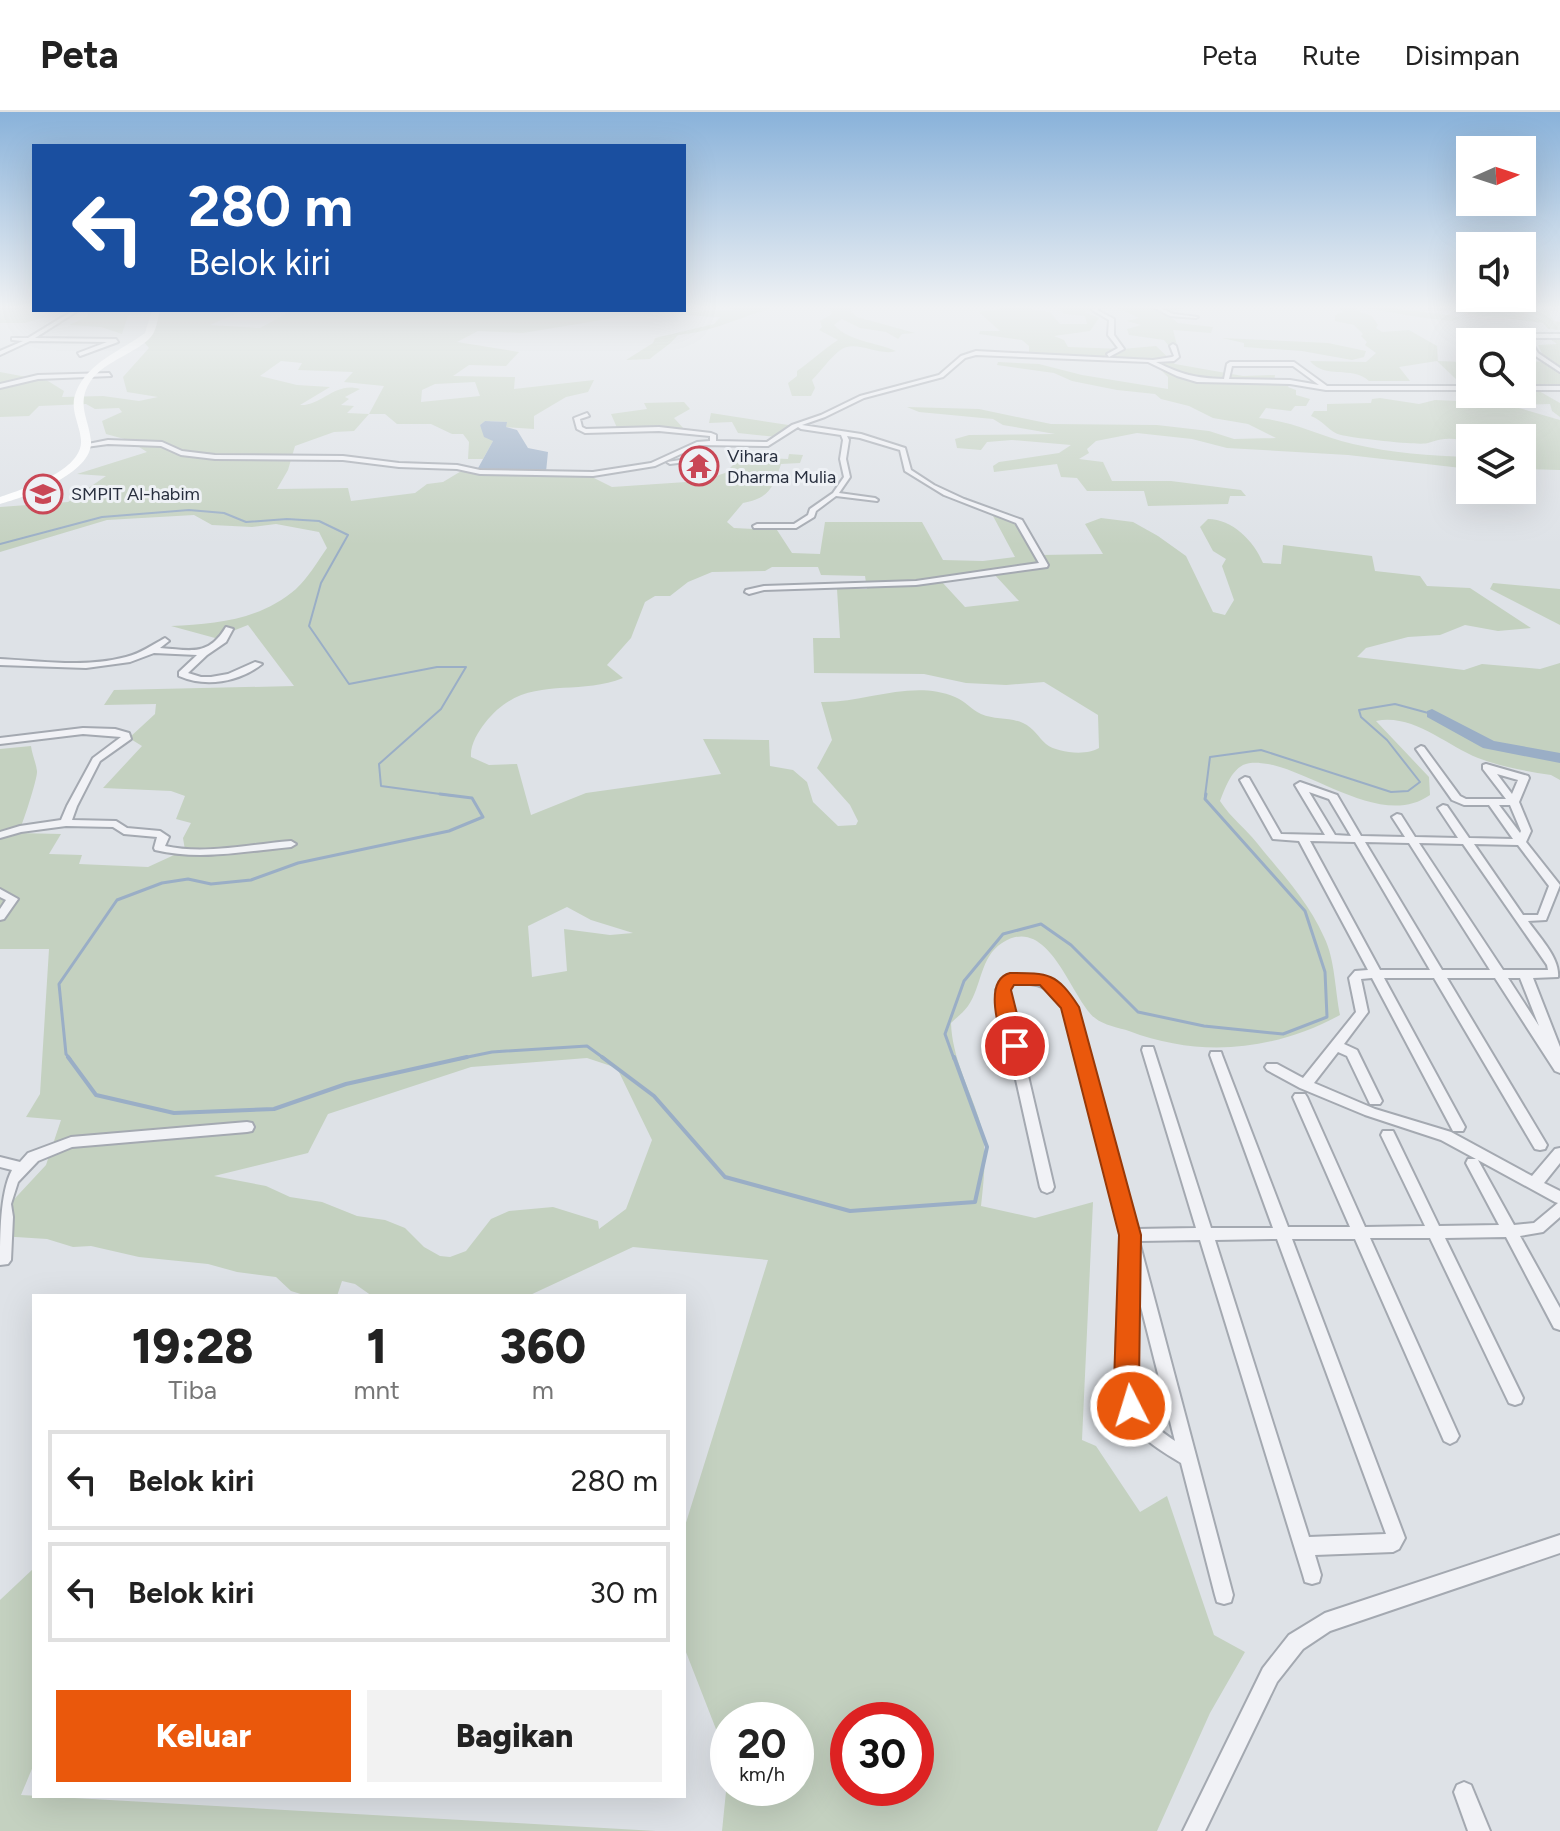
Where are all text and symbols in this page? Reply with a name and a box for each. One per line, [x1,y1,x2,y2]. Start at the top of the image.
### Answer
text: Peta [40,32,119,78]
text: Peta [1201,38,1257,72]
text: Rute [1301,38,1360,72]
text: Disimpan [1404,38,1520,72]
north arrow [1456,136,1536,216]
map controls [1456,136,1536,504]
text: 280 m [188,173,353,240]
icon: left [56,176,160,280]
button: sound [1456,232,1536,312]
text: Belok kiri [188,241,331,284]
button: search [1456,328,1536,408]
button: layers [1456,424,1536,504]
temple icon: Vihara Dharma Mulia [678,445,720,487]
place label: Vihara Dharma Mulia [727,445,836,488]
school or university icon: SMPIT Al-habim [22,473,64,515]
place label: SMPIT Al-habim [71,483,200,505]
pin [981,1012,1049,1080]
icon: arrive [993,1024,1037,1068]
text: 19:28 [132,1317,254,1375]
text: 1 [366,1317,387,1375]
text: 360 [500,1317,586,1375]
position arrow [1089,1364,1173,1448]
text: Tiba [168,1374,217,1406]
text: mnt [353,1374,400,1406]
text: m [532,1374,554,1406]
icon: left [60,1458,104,1502]
text: Belok kiri [128,1462,254,1499]
text: 280 m [571,1462,658,1499]
icon: left [60,1570,104,1614]
text: Belok kiri [128,1574,254,1611]
text: 30 m [590,1574,658,1611]
button: Keluar [56,1690,351,1782]
button: Bagikan [367,1690,662,1782]
speed limit sign: 30 [830,1702,934,1806]
text: 20 [737,1720,787,1768]
text: km/h [739,1762,785,1786]

